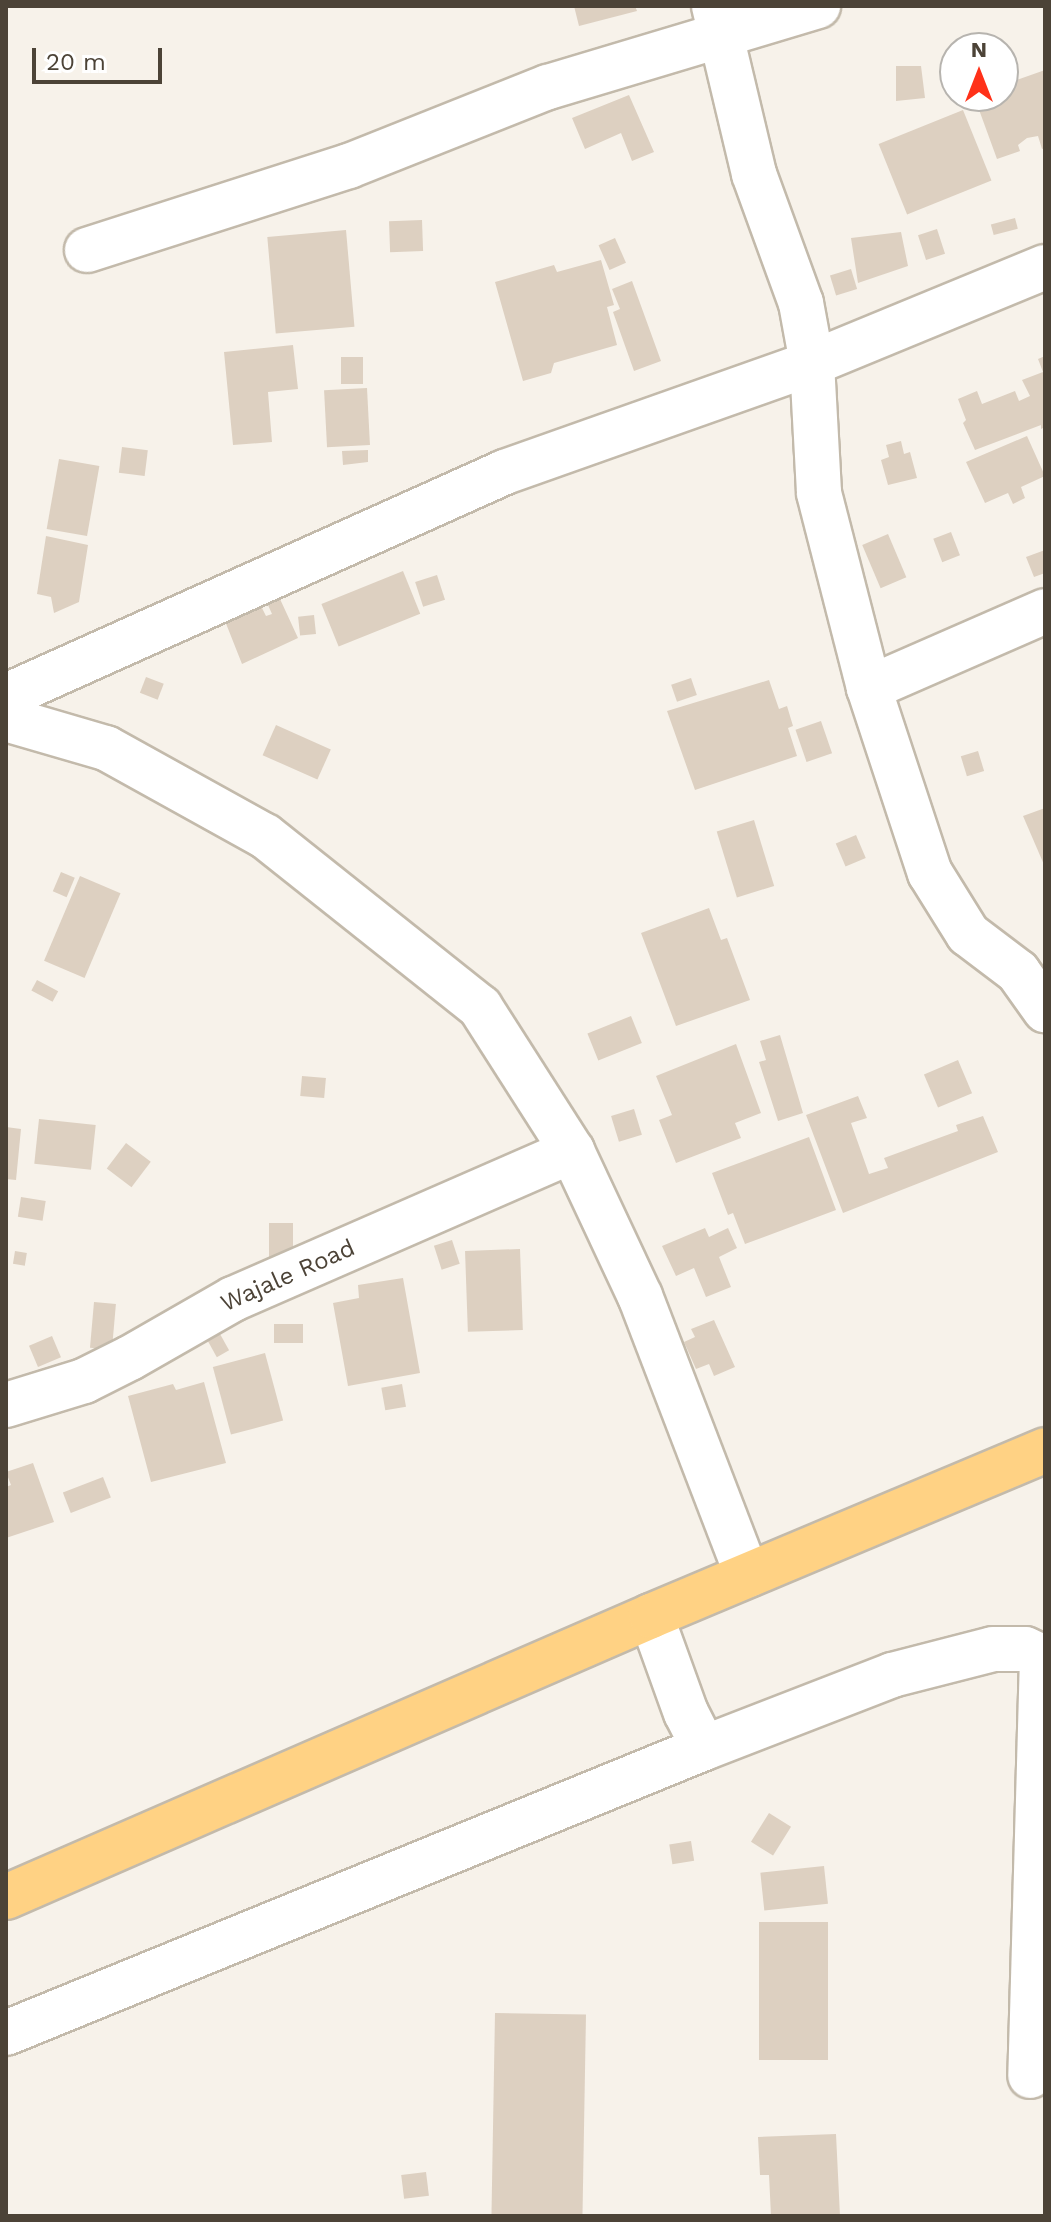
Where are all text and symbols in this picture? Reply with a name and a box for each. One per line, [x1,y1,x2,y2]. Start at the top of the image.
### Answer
scale bar [36,32,166,82]
north arrow [939,32,1019,112]
text: N [971,37,987,62]
text: 20 m [46,48,106,76]
street label: Wajale Road [217,1234,359,1318]

